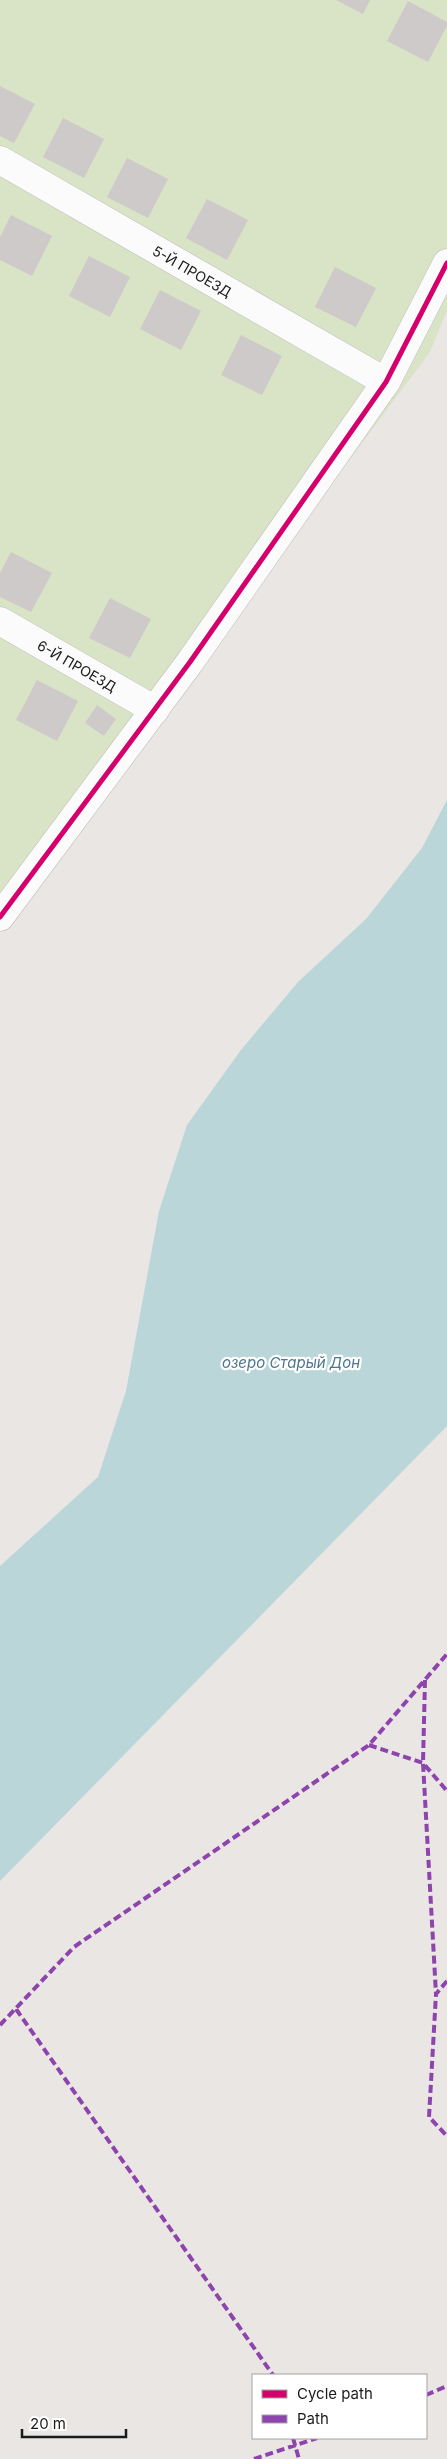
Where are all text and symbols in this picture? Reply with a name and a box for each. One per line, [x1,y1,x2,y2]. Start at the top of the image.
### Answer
street label: 5-Й ПРОЕЗД [150,241,235,300]
street label: 6-Й ПРОЕЗД [35,636,120,695]
water label: озеро Старый Дон [222,1353,360,1372]
legend [252,2374,427,2439]
text: Cycle path [297,2384,373,2403]
scale bar [22,2406,126,2438]
text: Path [297,2409,329,2428]
text: 20 m [30,2414,66,2433]

